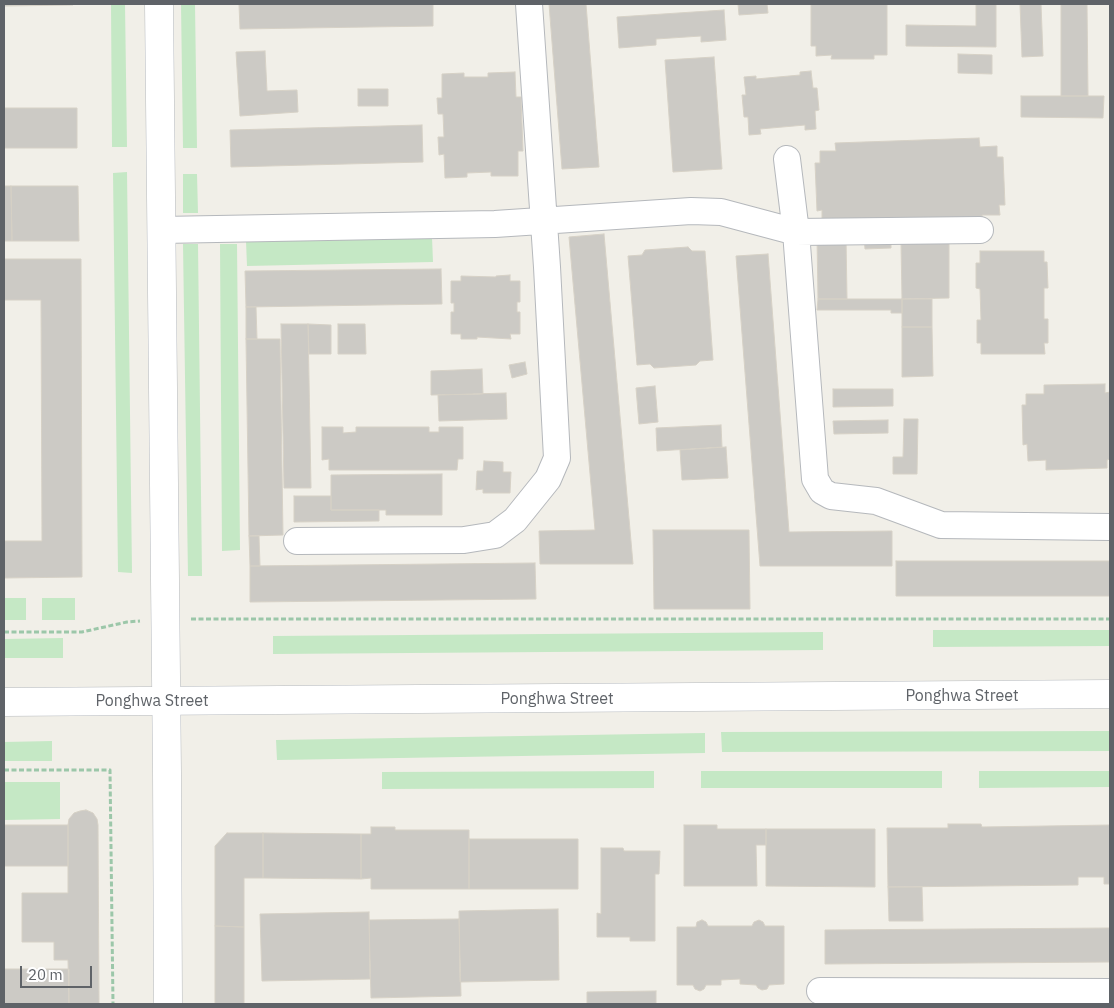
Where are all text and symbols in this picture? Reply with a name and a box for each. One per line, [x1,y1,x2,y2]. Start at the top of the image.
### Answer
street label: Ponghwa Street [905,686,1019,706]
street label: Ponghwa Street [500,689,614,709]
street label: Ponghwa Street [95,691,209,711]
scale bar [22,956,95,988]
text: 20 m [28,965,63,984]

